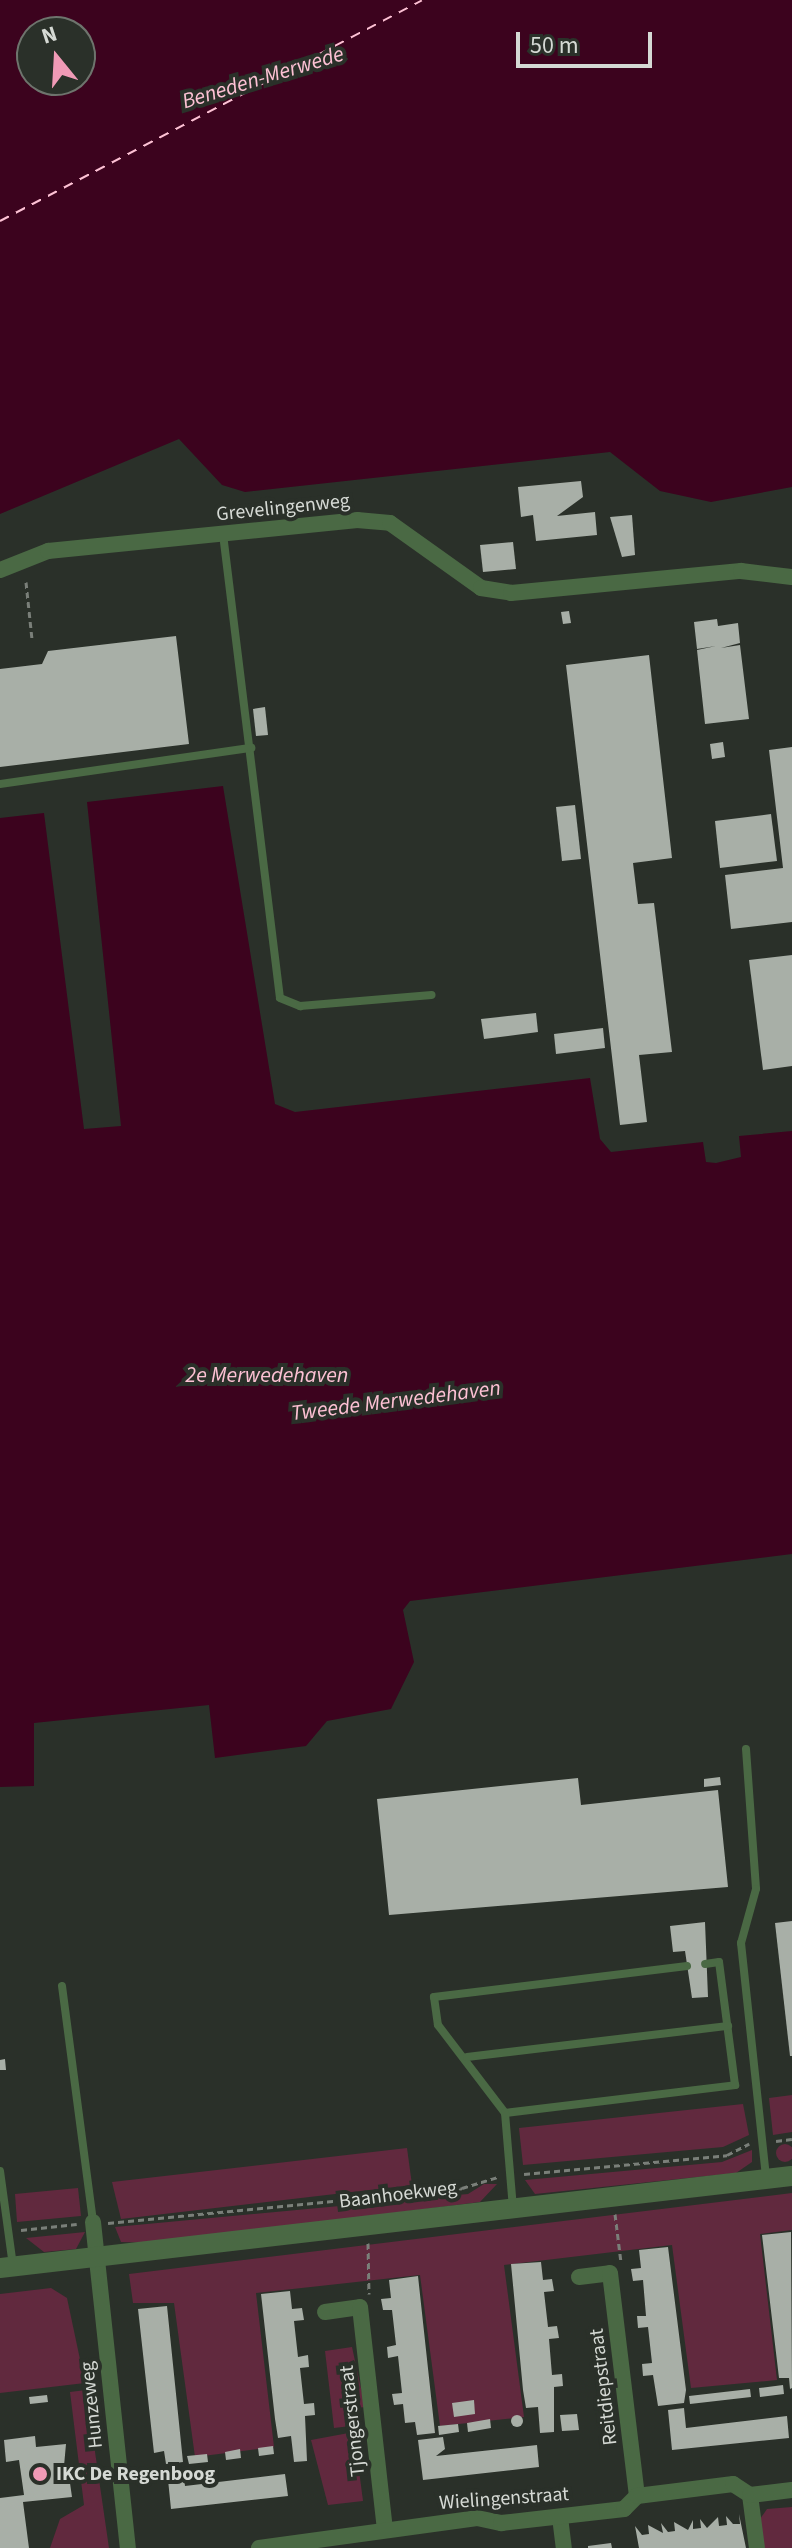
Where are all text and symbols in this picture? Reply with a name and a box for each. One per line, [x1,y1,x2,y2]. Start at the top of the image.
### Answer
north arrow [16,16,96,96]
scale bar [520,16,656,66]
text: N [37,18,61,53]
text: 50 m [530,28,579,63]
water label: Beneden-Merwede [179,41,347,115]
street label: Grevelingenweg [215,489,351,527]
water label: 2e Merwedehaven [186,1363,348,1389]
water label: Tweede Merwedehaven [290,1375,502,1427]
street label: Baanhoekweg [338,2176,458,2214]
street label: Reitdiepstraat [585,2327,623,2447]
street label: Hunzeweg [76,2360,108,2450]
street label: Tjongerstraat [335,2364,371,2478]
place label: IKC De Regenboog [56,2462,215,2486]
marker: IKC De Regenboog [31,2465,49,2483]
street label: Wielingenstraat [438,2482,570,2516]

